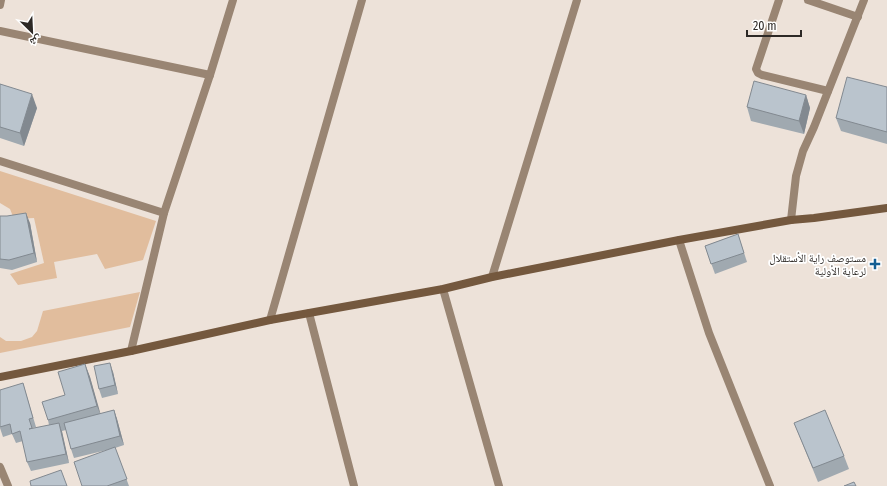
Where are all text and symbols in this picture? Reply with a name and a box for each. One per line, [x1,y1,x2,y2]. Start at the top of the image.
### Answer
north arrow [12,12,52,52]
scale bar [747,12,801,38]
text: 20 m [753,19,777,33]
text: ش [27,31,44,49]
place label: مستوصف راية الأستقلال لرعاية الأولية [769,252,866,278]
marker: مستوصف راية الأستقلال لرعاية الأولية [869,258,881,270]

